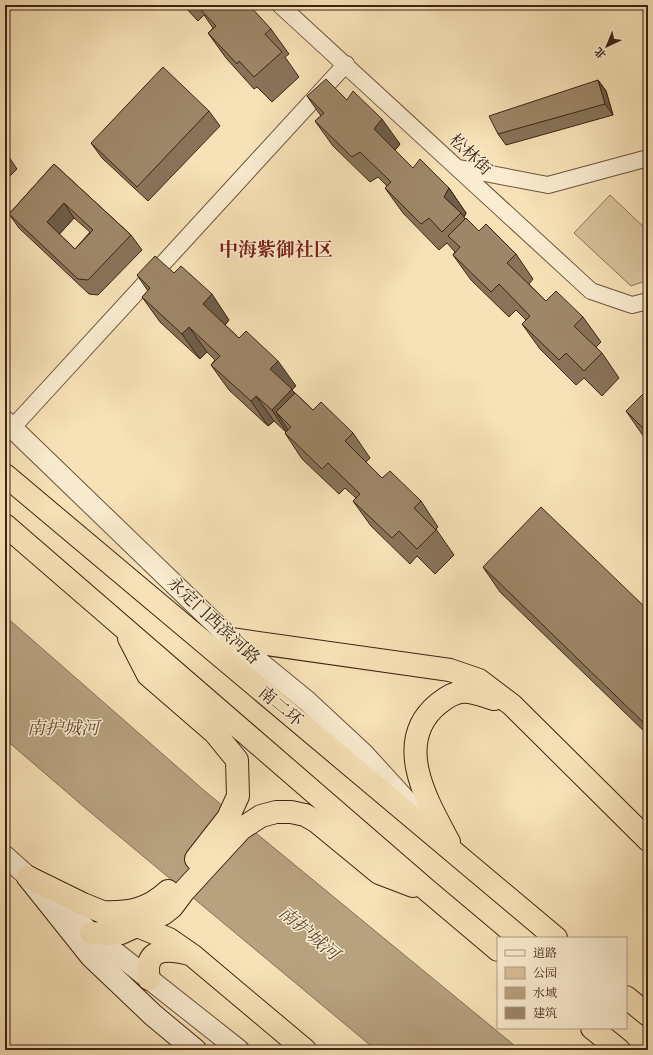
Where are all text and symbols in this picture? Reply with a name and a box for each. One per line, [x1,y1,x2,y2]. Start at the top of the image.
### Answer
north arrow [587,26,627,66]
text: 北 [591,44,610,62]
street label: 松林街 [444,129,497,180]
district label: 中海紫御社区 [219,237,333,263]
street label: 永定门西滨河路 [162,571,265,669]
street label: 南二环 [254,681,308,732]
water label: 南护城河 [27,716,102,741]
water label: 南护城河 [273,901,347,968]
legend [497,937,627,1029]
text: 道路 [533,945,557,961]
text: 公园 [533,965,557,981]
text: 水域 [533,985,557,1001]
text: 建筑 [533,1005,557,1021]

